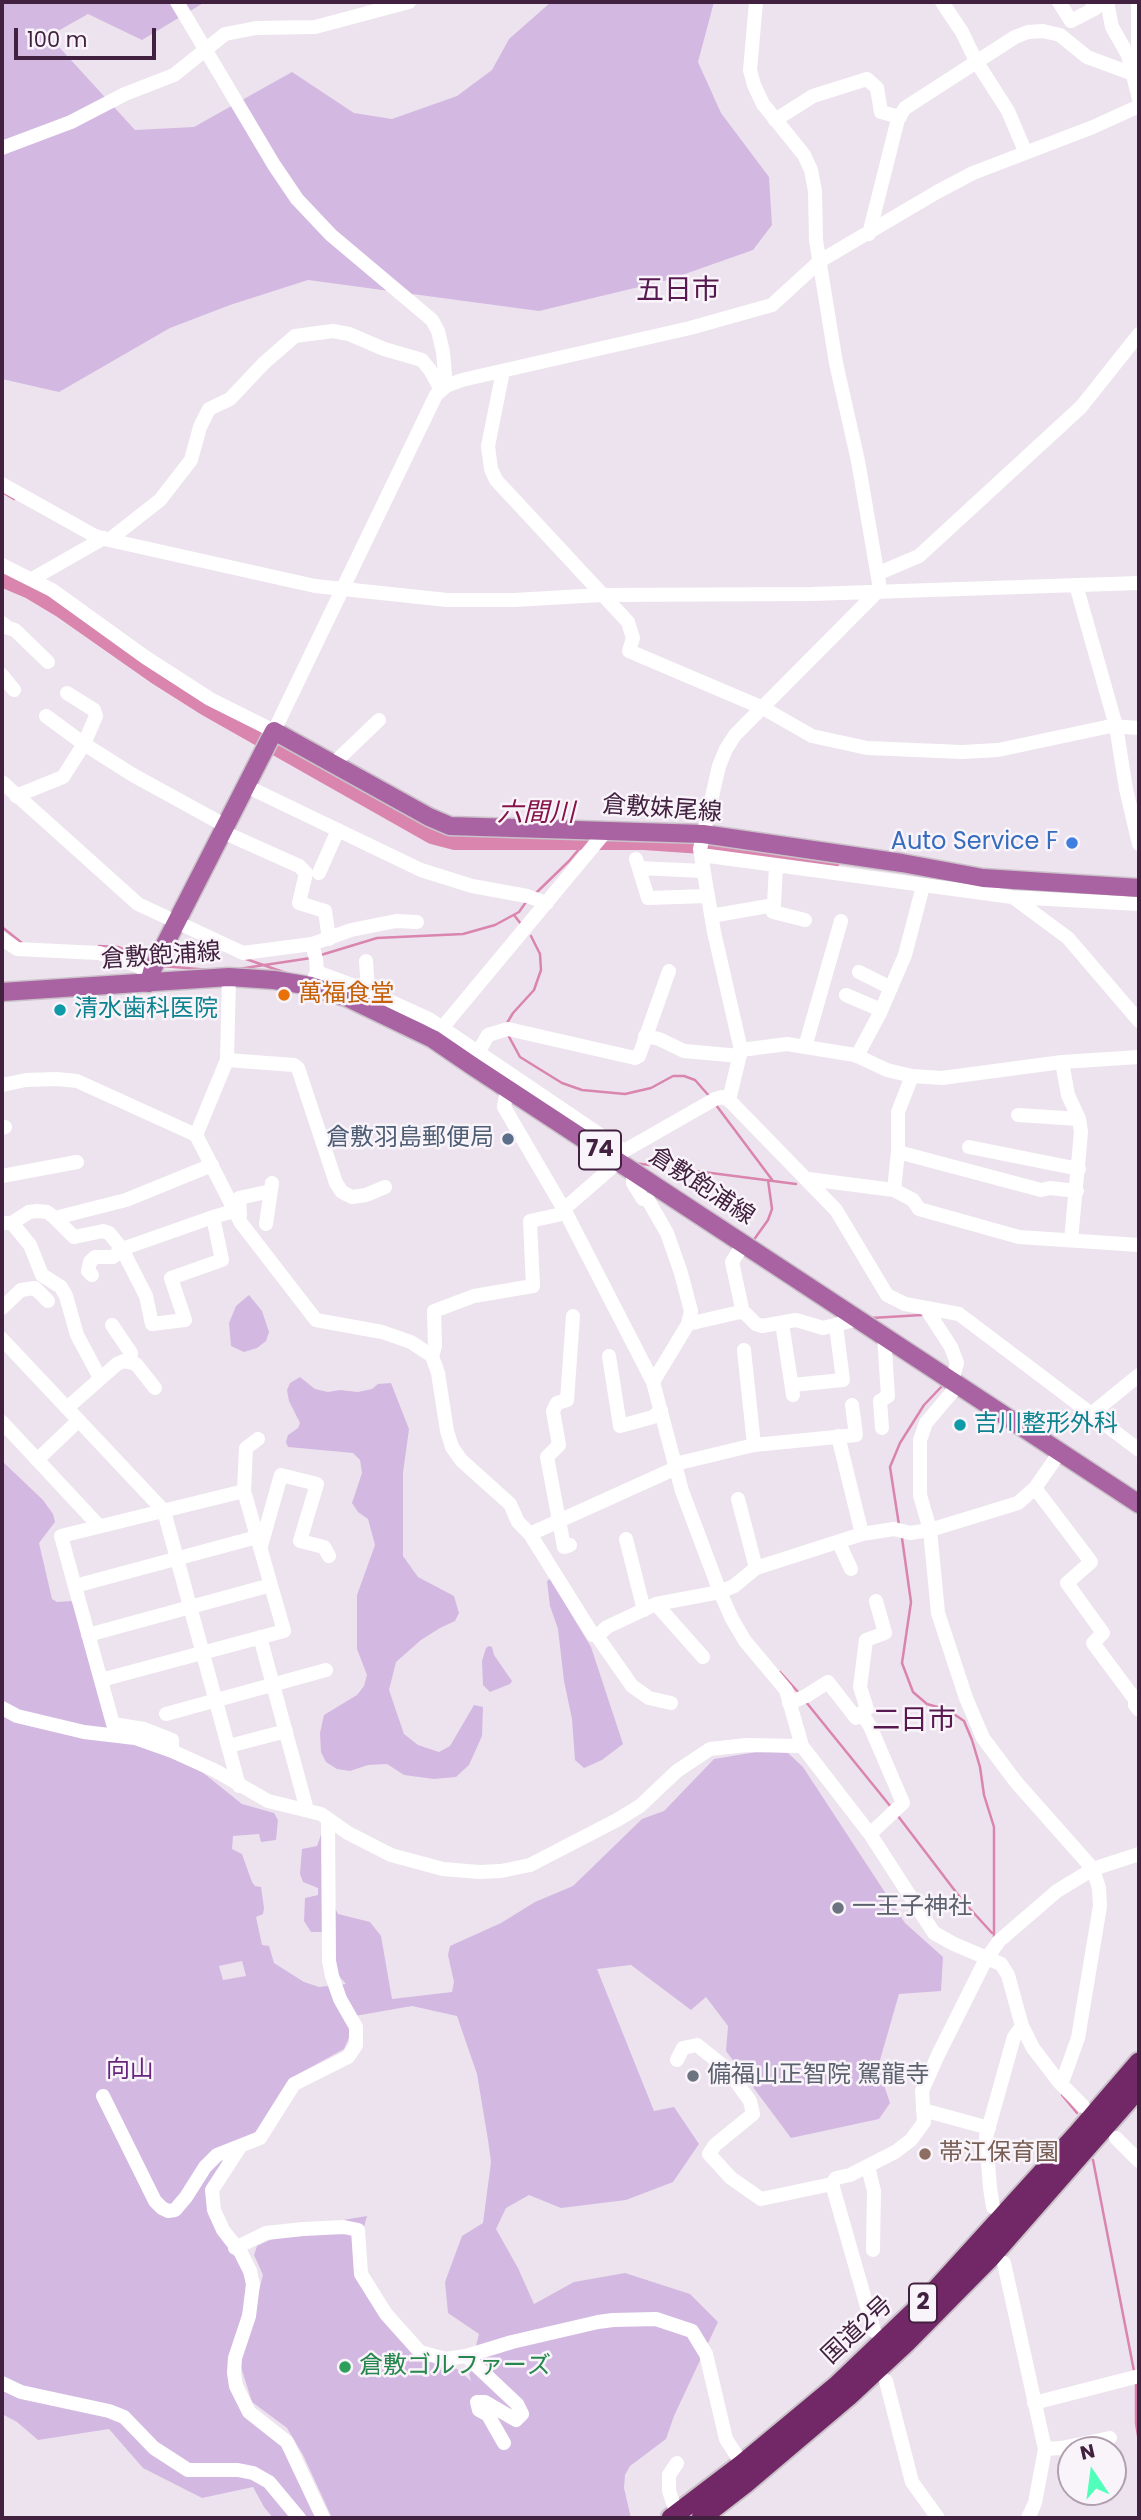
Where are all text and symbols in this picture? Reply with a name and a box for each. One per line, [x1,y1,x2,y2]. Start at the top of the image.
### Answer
scale bar [18,14,159,58]
text: 100 m [27,25,87,54]
district label: 五日市 [636,275,720,309]
street label: 倉敷妹尾線 [601,791,723,829]
water label: 六間川 [497,798,575,830]
place label: Auto Service F [891,829,1058,857]
marker: Auto Service F [1064,835,1080,851]
street label: 倉敷飽浦線 [100,938,222,976]
place label: 萬福食堂 [298,981,394,1009]
marker: 萬福食堂 [276,987,292,1003]
place label: 清水歯科医院 [74,996,218,1024]
marker: 清水歯科医院 [52,1002,68,1018]
place label: 倉敷羽島郵便局 [326,1125,494,1153]
road number: 74 [579,1130,621,1170]
marker: 倉敷羽島郵便局 [500,1131,516,1147]
street label: 倉敷飽浦線 [643,1142,759,1232]
place label: 吉川整形外科 [974,1411,1118,1439]
marker: 吉川整形外科 [952,1417,968,1433]
district label: 二日市 [872,1705,956,1739]
place label: 一王子神社 [852,1894,972,1922]
marker: 一王子神社 [830,1900,846,1916]
park label: 向山 [106,2057,154,2085]
place label: 備福山正智院 駕龍寺 [707,2062,929,2090]
marker: 備福山正智院 駕龍寺 [685,2068,701,2084]
place label: 帯江保育園 [939,2140,1059,2168]
marker: 帯江保育園 [917,2146,933,2162]
road number: 2 [909,2284,937,2322]
street label: 国道2号 [817,2291,899,2371]
place label: 倉敷ゴルファーズ [359,2353,551,2381]
marker: 倉敷ゴルファーズ [337,2359,353,2375]
north arrow [1057,2436,1127,2506]
text: N [1078,2437,1098,2467]

